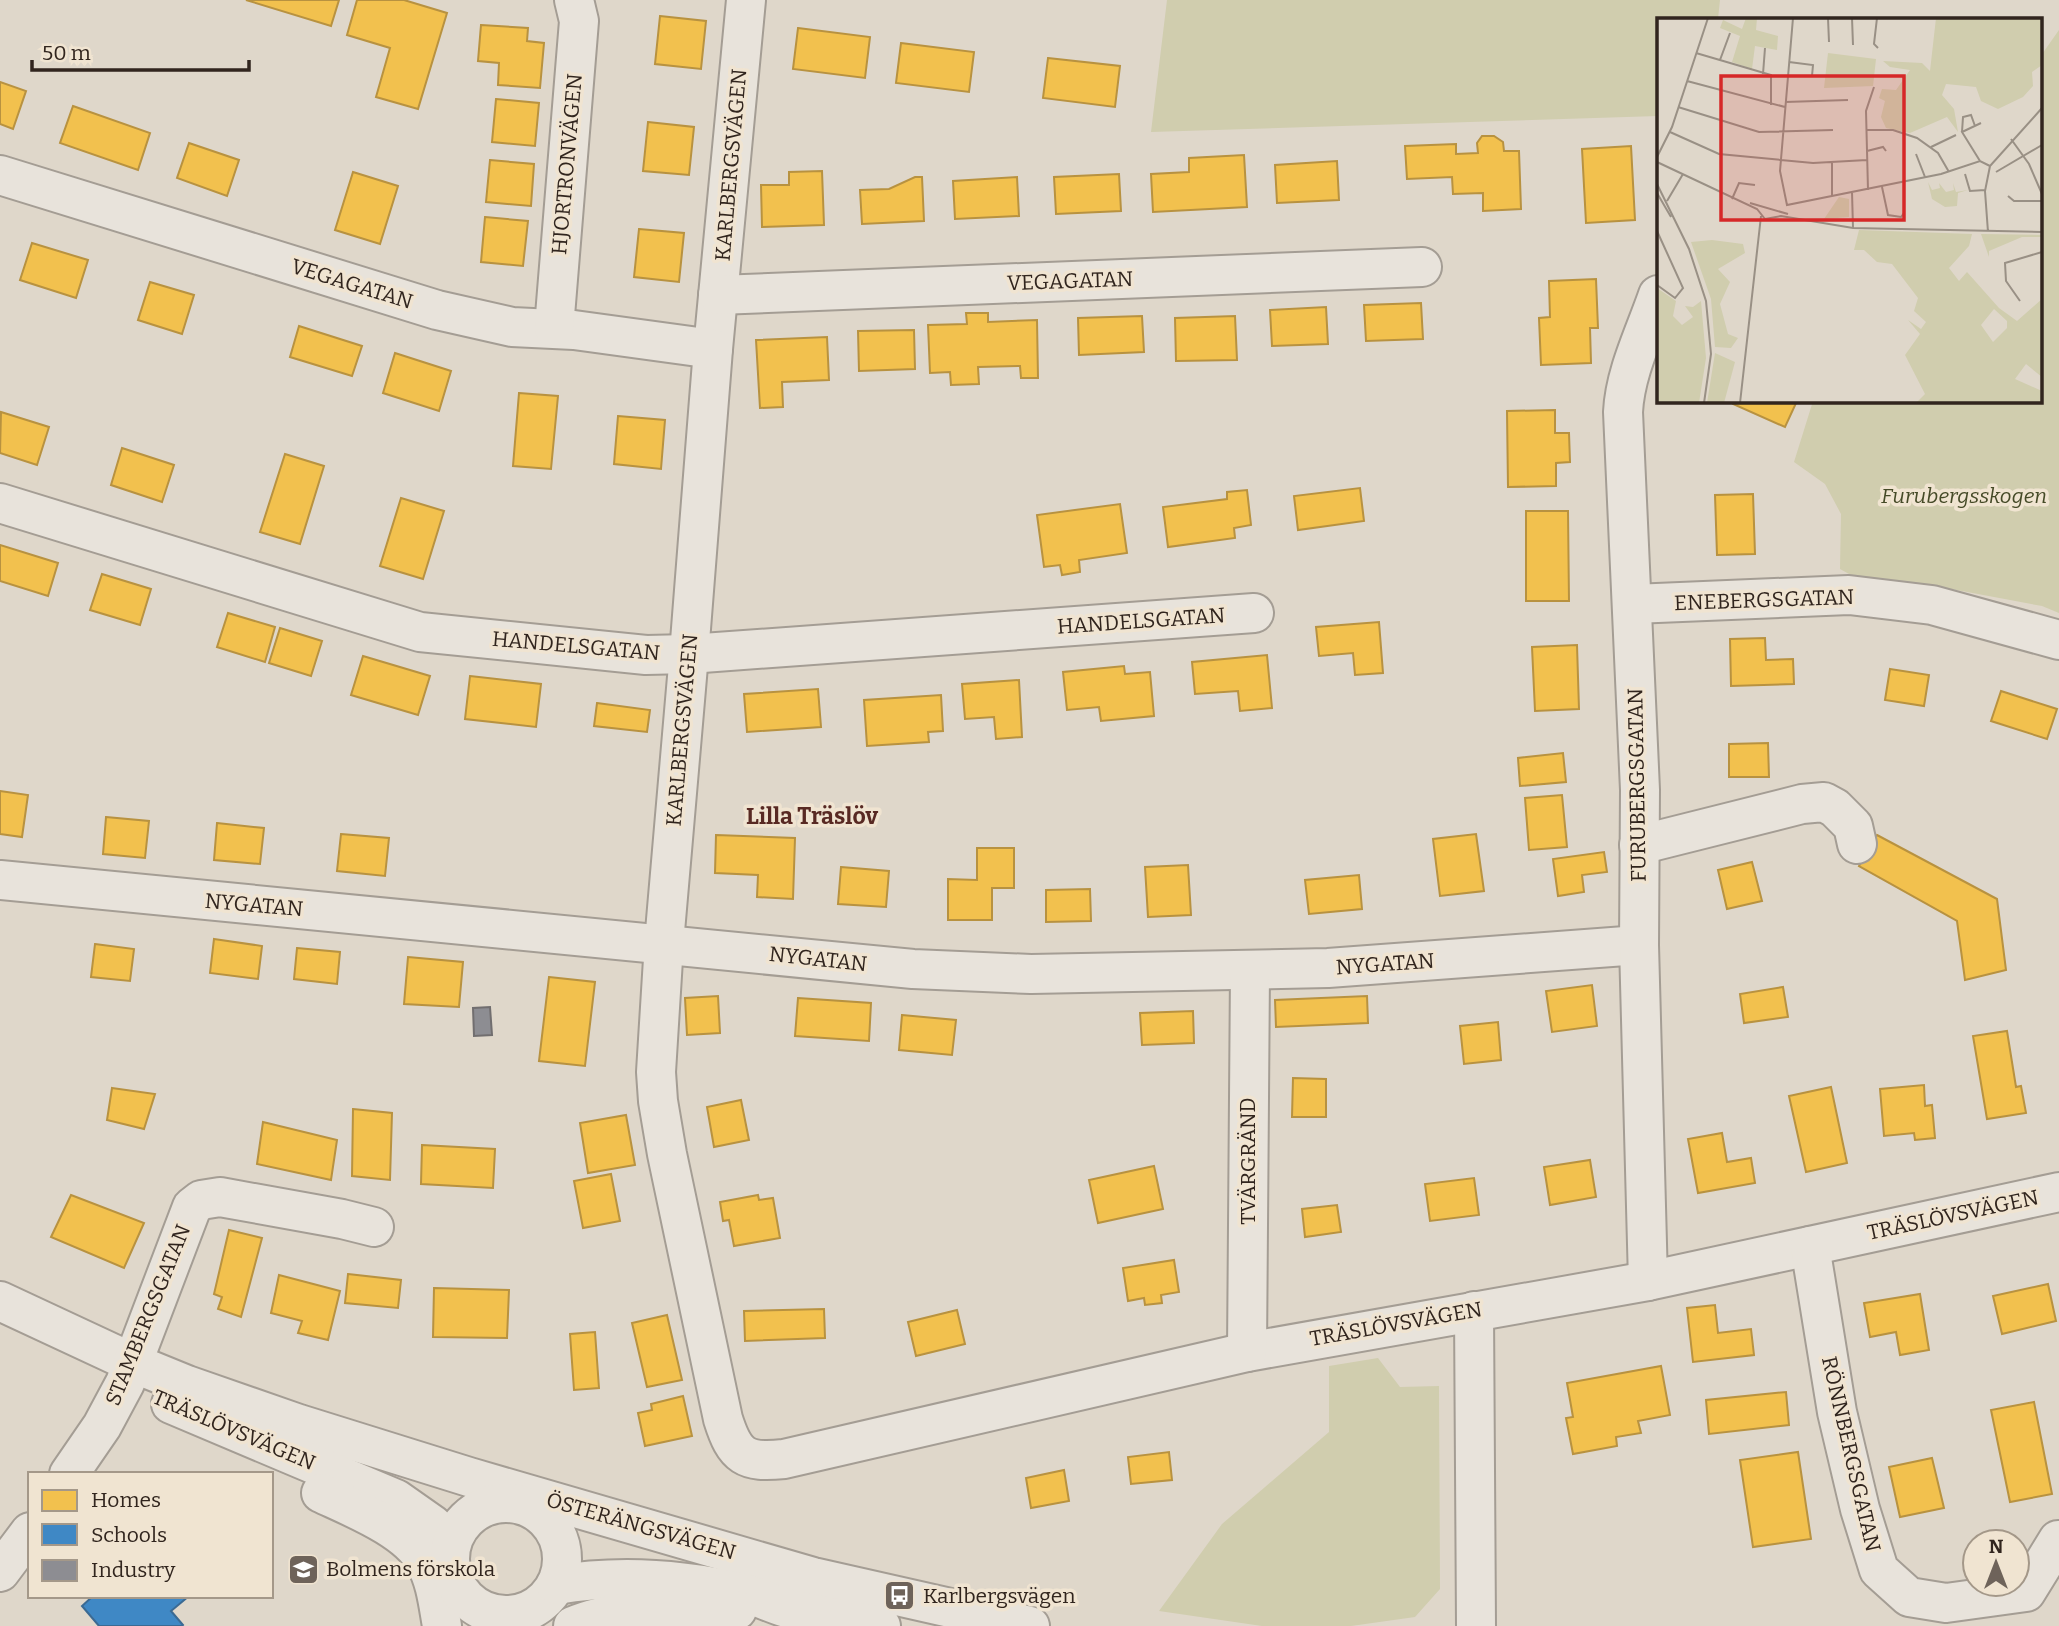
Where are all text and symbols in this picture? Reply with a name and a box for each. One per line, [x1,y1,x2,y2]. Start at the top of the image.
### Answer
inset map [1657,18,2042,402]
scale bar [32,28,248,72]
text: 50 m [42,40,91,66]
street label: KARLBERGSVÄGEN [710,68,752,262]
street label: HJORTRONVÄGEN [546,72,588,256]
street label: VEGAGATAN [288,253,416,315]
street label: VEGAGATAN [1007,266,1133,296]
park label: Furubergsskogen [1881,483,2047,509]
street label: ENEBERGSGATAN [1673,584,1855,616]
street label: HANDELSGATAN [1056,602,1226,640]
street label: HANDELSGATAN [491,626,661,666]
street label: KARLBERGSVÄGEN [661,633,703,827]
street label: FURUBERGSGATAN [1622,688,1652,882]
district label: Lilla Träslöv [746,802,878,830]
street label: NYGATAN [204,888,304,922]
street label: NYGATAN [768,941,868,977]
street label: NYGATAN [1335,948,1435,980]
street label: TVÄRGRÄND [1235,1097,1261,1225]
street label: TRÄSLÖVSVÄGEN [1865,1184,2041,1246]
street label: STAMBERGSGATAN [100,1221,196,1409]
street label: TRÄSLÖVSVÄGEN [1308,1296,1484,1352]
street label: RÖNNBERGSGATAN [1816,1354,1886,1554]
street label: TRÄSLÖVSVÄGEN [149,1384,319,1476]
legend [28,1472,273,1598]
text: Homes [91,1487,161,1513]
street label: ÖSTERÄNGSVÄGEN [543,1487,739,1565]
text: Schools [91,1522,167,1548]
north arrow [1961,1528,2031,1598]
text: N [1989,1535,2004,1558]
school or university icon: Bolmens förskola [286,1552,320,1586]
place label: Bolmens förskola [326,1556,496,1582]
text: Industry [91,1557,176,1583]
bus stop icon: Karlbergsvägen [883,1579,917,1613]
place label: Karlbergsvägen [923,1583,1076,1609]

